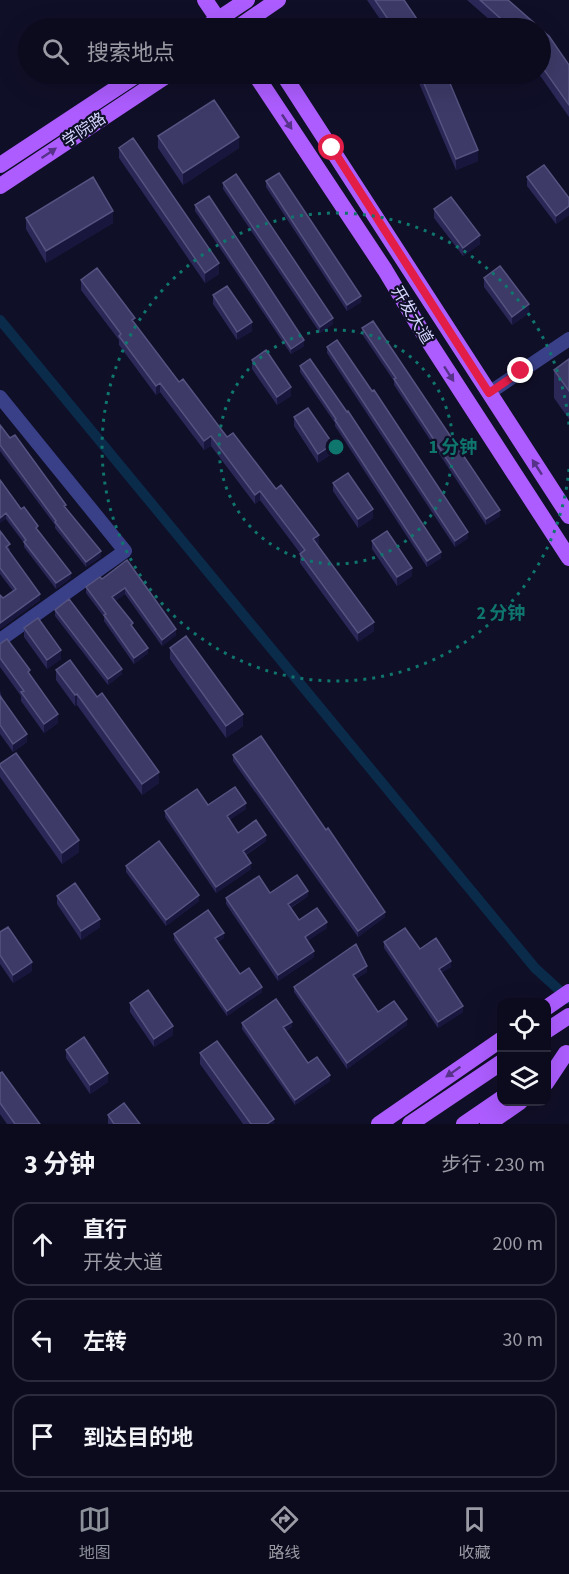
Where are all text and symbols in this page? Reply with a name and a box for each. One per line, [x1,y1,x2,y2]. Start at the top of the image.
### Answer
search box [18,18,551,84]
icon: search [39,35,72,68]
text: 搜索地点 [87,37,175,69]
street label: 学院路 [58,107,110,153]
one-way arrow [281,114,292,130]
route start [318,134,344,160]
one-way arrow [40,148,57,159]
street label: 开发大道 [386,282,438,348]
route end [507,357,533,383]
one-way arrow [444,366,455,383]
text: 1 分钟 [428,435,478,460]
centre of rings [326,437,346,457]
one-way arrow [532,459,543,475]
text: 2 分钟 [476,601,526,626]
map controls [497,998,551,1106]
button: locate [497,998,551,1052]
button: layers [497,1052,551,1106]
one-way arrow [446,1066,462,1078]
text: 3 分钟 [24,1146,95,1183]
text: 步行 · 230 m [442,1151,545,1179]
text: 直行 [83,1214,127,1246]
icon: ahead [26,1228,59,1261]
text: 200 m [493,1230,543,1258]
text: 开发大道 [83,1249,163,1277]
icon: left [26,1324,59,1357]
text: 左转 [83,1326,127,1358]
text: 30 m [503,1326,543,1354]
icon: arrive [26,1420,59,1453]
text: 到达目的地 [83,1422,193,1454]
tab: 地图 [78,1503,111,1564]
tab: 路线 [268,1503,301,1564]
tab: 收藏 [458,1503,491,1564]

